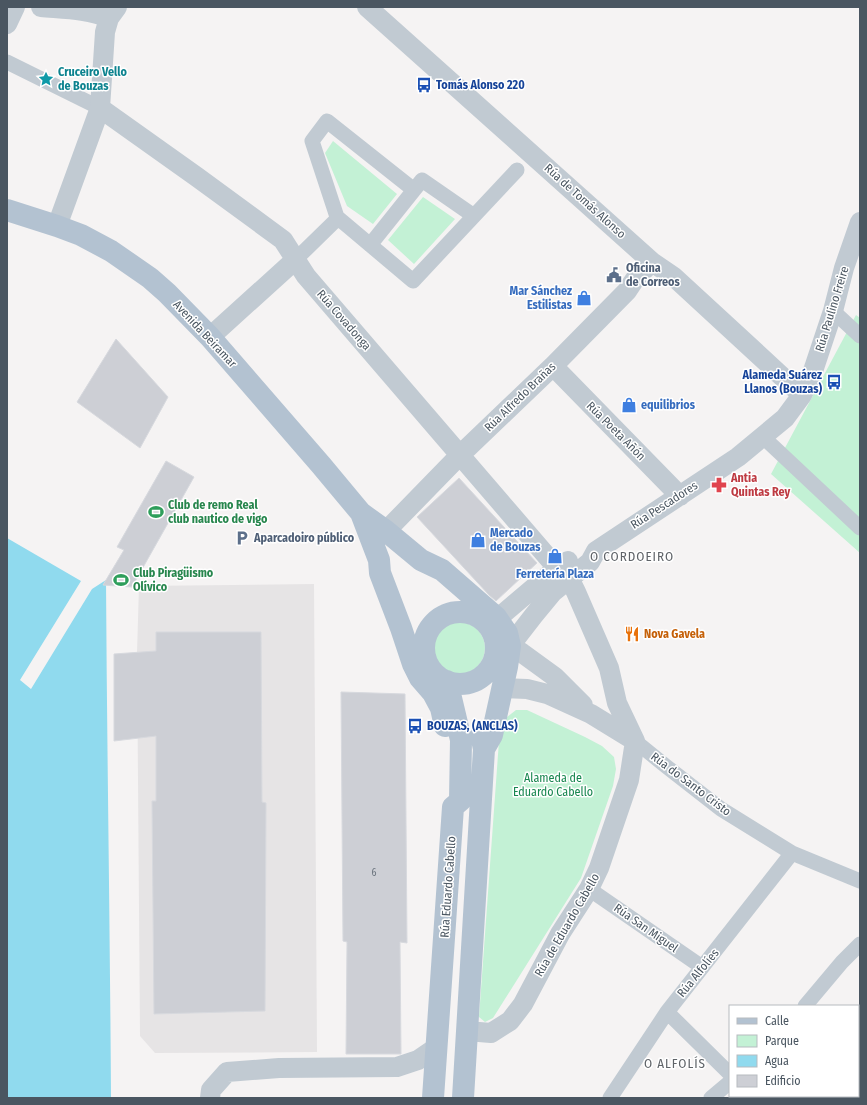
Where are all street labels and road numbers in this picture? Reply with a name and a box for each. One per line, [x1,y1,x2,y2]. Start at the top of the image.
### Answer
street label: Rúa de Tomás Alonso [542,161,628,241]
street label: Rúa Paulino Freire [812,265,852,353]
street label: Rúa Covadonga [314,287,374,353]
street label: Avenida Beiramar [170,298,240,371]
street label: Rúa Alfredo Brañas [481,359,559,435]
street label: Rúa Poeta Añón [584,399,648,463]
street label: Rúa Pescadores [628,478,700,532]
street label: Rúa do Santo Cristo [648,749,734,819]
street label: Rúa Eduardo Cabello [437,836,459,938]
street label: Rúa de Eduardo Cabello [532,871,602,979]
street label: Rúa San Miguel [611,901,681,955]
street label: Rúa Alfolíes [674,946,722,1000]

